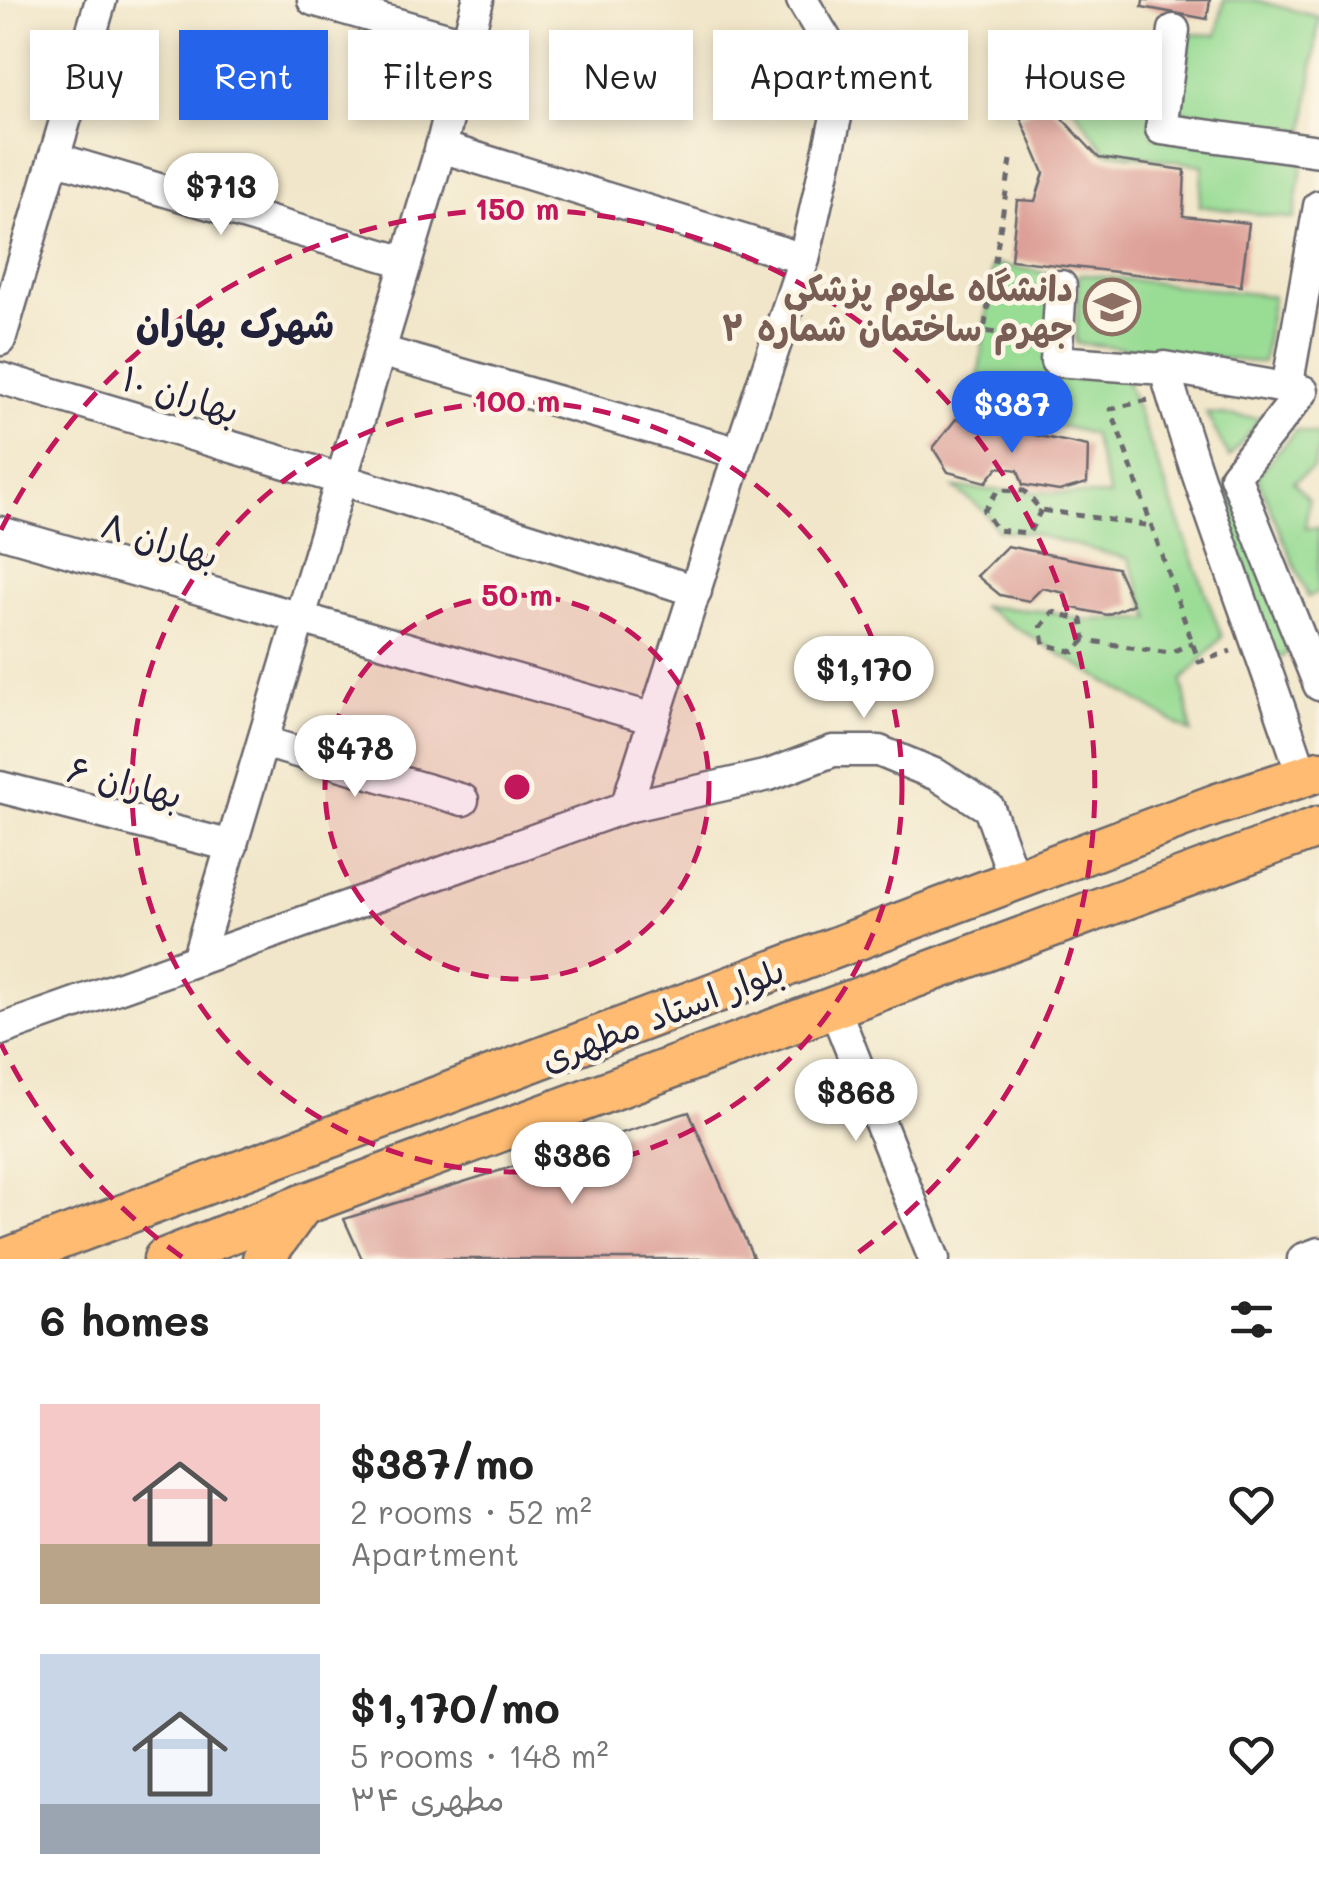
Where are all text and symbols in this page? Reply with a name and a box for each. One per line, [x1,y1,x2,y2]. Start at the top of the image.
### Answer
chip: Buy [30,30,159,120]
chip: Rent [179,30,328,120]
chip: Filters [348,30,529,120]
chip: New [549,30,693,120]
chip: Apartment [713,30,968,120]
chip: House [988,30,1162,120]
pin: $713 [162,153,280,238]
text: $713 [186,164,256,206]
text: 150 m [475,188,559,228]
place label: دانشگاه علوم پزشکی جهرم ساختمان شماره ۲ [722,264,1073,356]
school or university icon: دانشگاه علوم پزشکی جهرم ساختمان شماره ۲ [1082,277,1142,337]
district label: شهرک بهاران [136,298,334,349]
street label: بهاران ۱۰ [117,353,245,433]
pin: $387 [953,371,1071,456]
text: 100 m [474,380,560,420]
text: $387 [974,382,1050,424]
street label: بهاران ۸ [96,500,224,578]
text: 50 m [481,574,553,614]
pin: $1,170 [783,636,945,721]
text: $1,170 [816,647,912,689]
pin: $478 [296,715,414,800]
text: $478 [316,726,394,768]
street label: بهاران ۶ [63,745,187,817]
centre of rings [499,769,535,805]
street label: بلوار استاد مطهری [534,945,790,1081]
pin: $868 [797,1059,915,1144]
text: $868 [817,1070,895,1112]
pin: $386 [513,1122,631,1207]
text: $386 [533,1133,611,1175]
text: 6 homes [40,1292,210,1347]
icon: filters [1224,1292,1279,1347]
text: $387/mo [350,1435,534,1490]
icon: home [120,1444,240,1564]
icon: heart [1224,1477,1279,1532]
text: 2 rooms · 52 m² [350,1490,592,1532]
text: Apartment [350,1532,519,1574]
text: $1,170/mo [350,1679,560,1734]
icon: home [120,1694,240,1814]
icon: heart [1224,1727,1279,1782]
text: 5 rooms · 148 m² [350,1734,609,1776]
text: مطهری ۳۴ [350,1777,504,1819]

